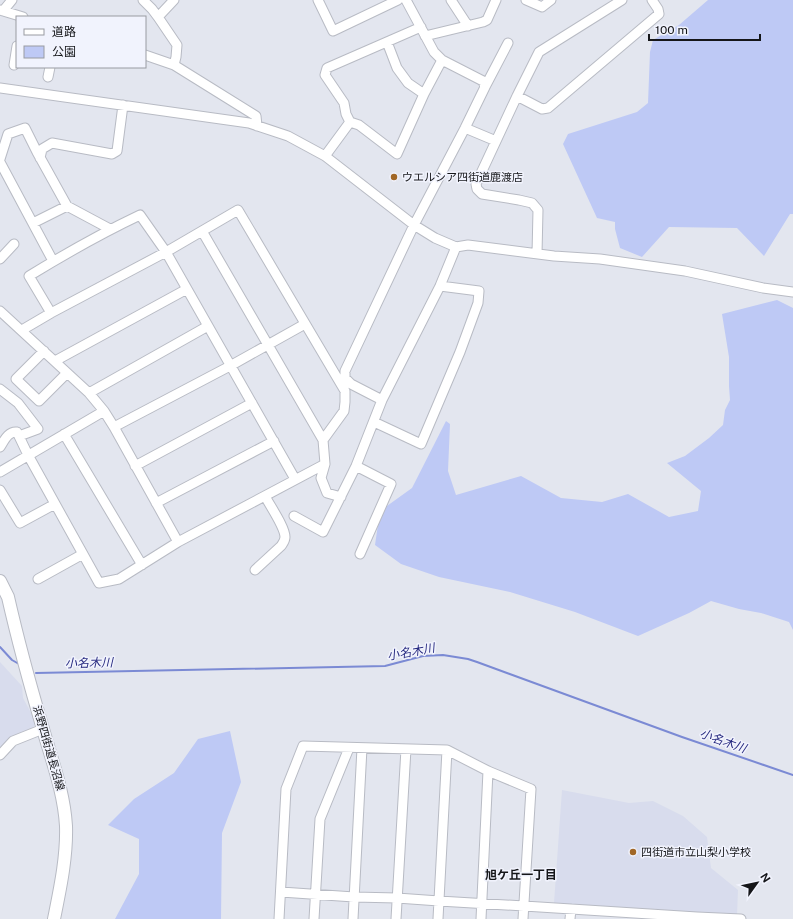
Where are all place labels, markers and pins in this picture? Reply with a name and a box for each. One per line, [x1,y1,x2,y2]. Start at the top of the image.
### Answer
place label: ウエルシア四街道鹿渡店 [402,171,523,183]
marker: ウエルシア四街道鹿渡店 [389,172,399,182]
place label: 四街道市立山梨小学校 [641,846,751,858]
marker: 四街道市立山梨小学校 [628,847,638,857]

